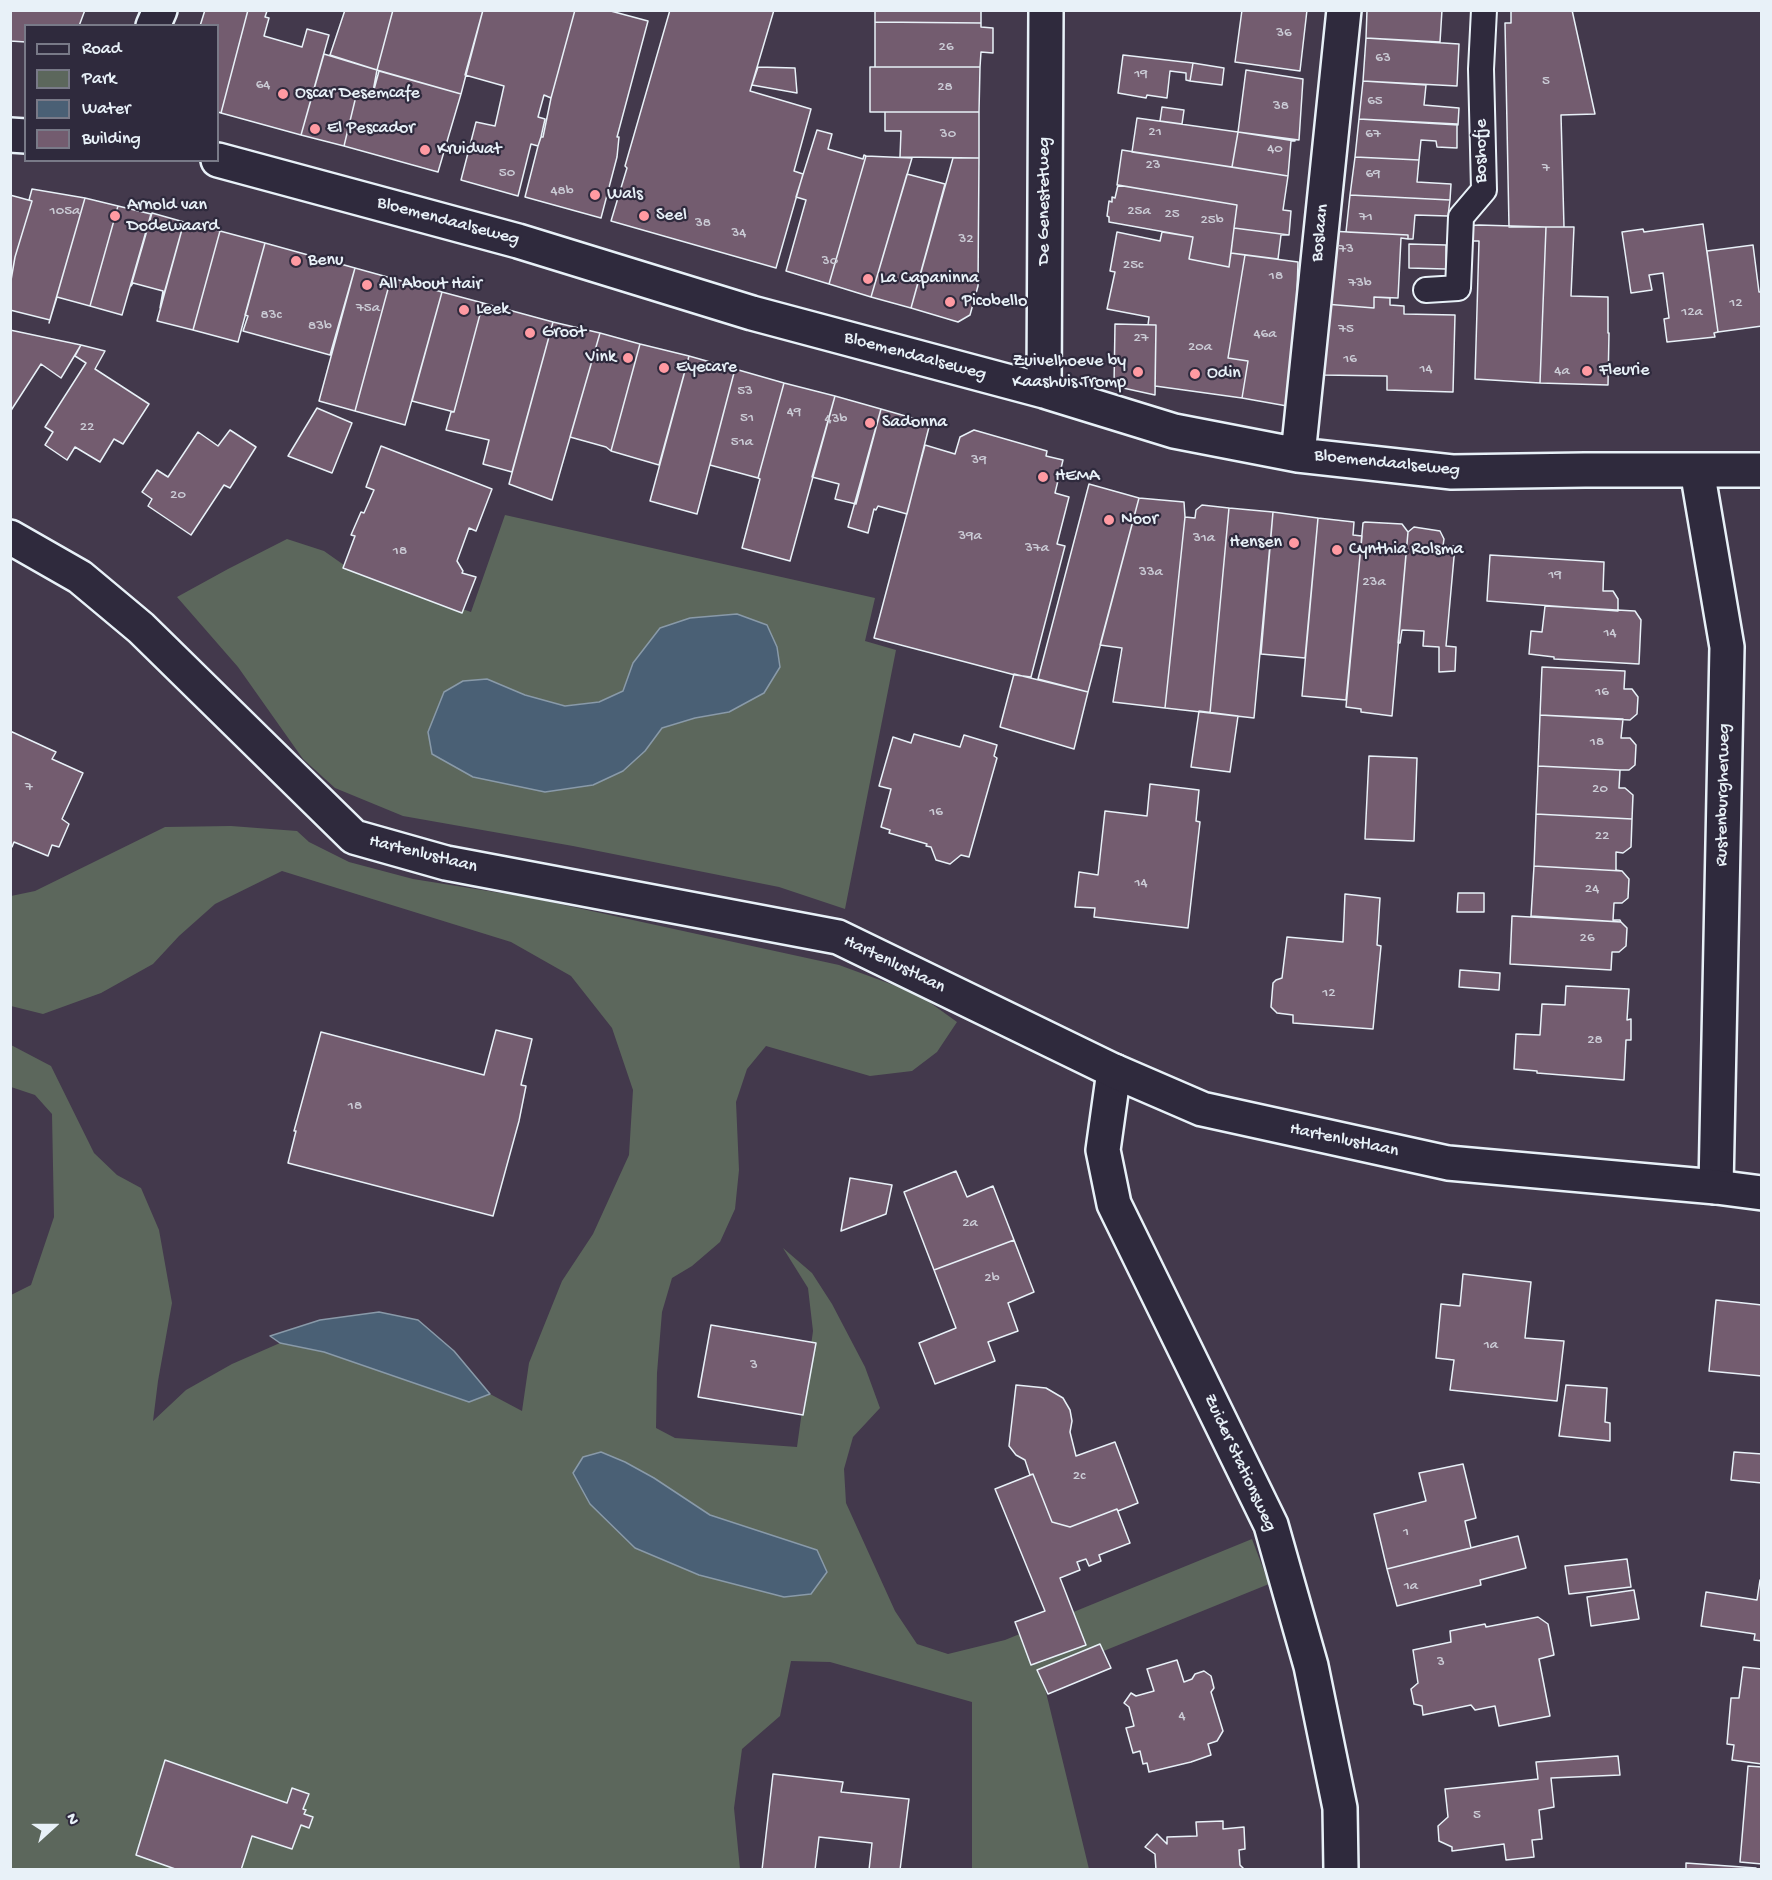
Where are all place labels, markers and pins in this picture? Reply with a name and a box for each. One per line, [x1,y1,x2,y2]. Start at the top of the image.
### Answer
place label: Oscar Desemcafe [295,83,420,105]
marker: Oscar Desemcafe [276,87,290,101]
place label: El Pescador [327,118,415,140]
marker: El Pescador [308,122,322,136]
place label: Kruidvat [437,139,501,161]
marker: Kruidvat [418,143,432,157]
place label: Wals [607,184,643,206]
marker: Wals [588,188,602,202]
place label: Arnold van Dodewaard [127,195,219,238]
place label: Seel [656,205,687,227]
marker: Arnold van Dodewaard [108,209,122,223]
marker: Seel [637,209,651,223]
place label: Benu [308,250,343,272]
marker: Benu [289,254,303,268]
place label: La Capaninna [880,268,979,290]
marker: La Capaninna [861,272,875,286]
place label: All About Hair [379,274,482,296]
marker: All About Hair [360,278,374,292]
place label: Picobello [962,291,1027,313]
marker: Picobello [943,295,957,309]
place label: Leek [476,299,509,321]
marker: Leek [457,303,471,317]
place label: Groot [542,322,586,344]
marker: Groot [523,326,537,340]
place label: Vink [586,347,616,369]
marker: Vink [621,351,635,365]
place label: Zuivelhoeve by Kaashuis Tromp [1012,351,1126,394]
place label: Eyecare [676,357,737,379]
place label: Fleurie [1599,360,1649,382]
marker: Eyecare [657,361,671,375]
place label: Odin [1207,363,1241,385]
marker: Fleurie [1580,364,1594,378]
marker: Zuivelhoeve by Kaashuis Tromp [1131,365,1145,379]
marker: Odin [1188,367,1202,381]
place label: Sadonna [882,412,947,434]
marker: Sadonna [863,416,877,430]
place label: HEMA [1055,466,1100,488]
marker: HEMA [1036,470,1050,484]
place label: Noor [1121,509,1158,531]
marker: Noor [1102,513,1116,527]
place label: Hensen [1229,532,1282,554]
marker: Hensen [1287,536,1301,550]
place label: Cynthia Rolsma [1349,539,1463,561]
marker: Cynthia Rolsma [1330,543,1344,557]

